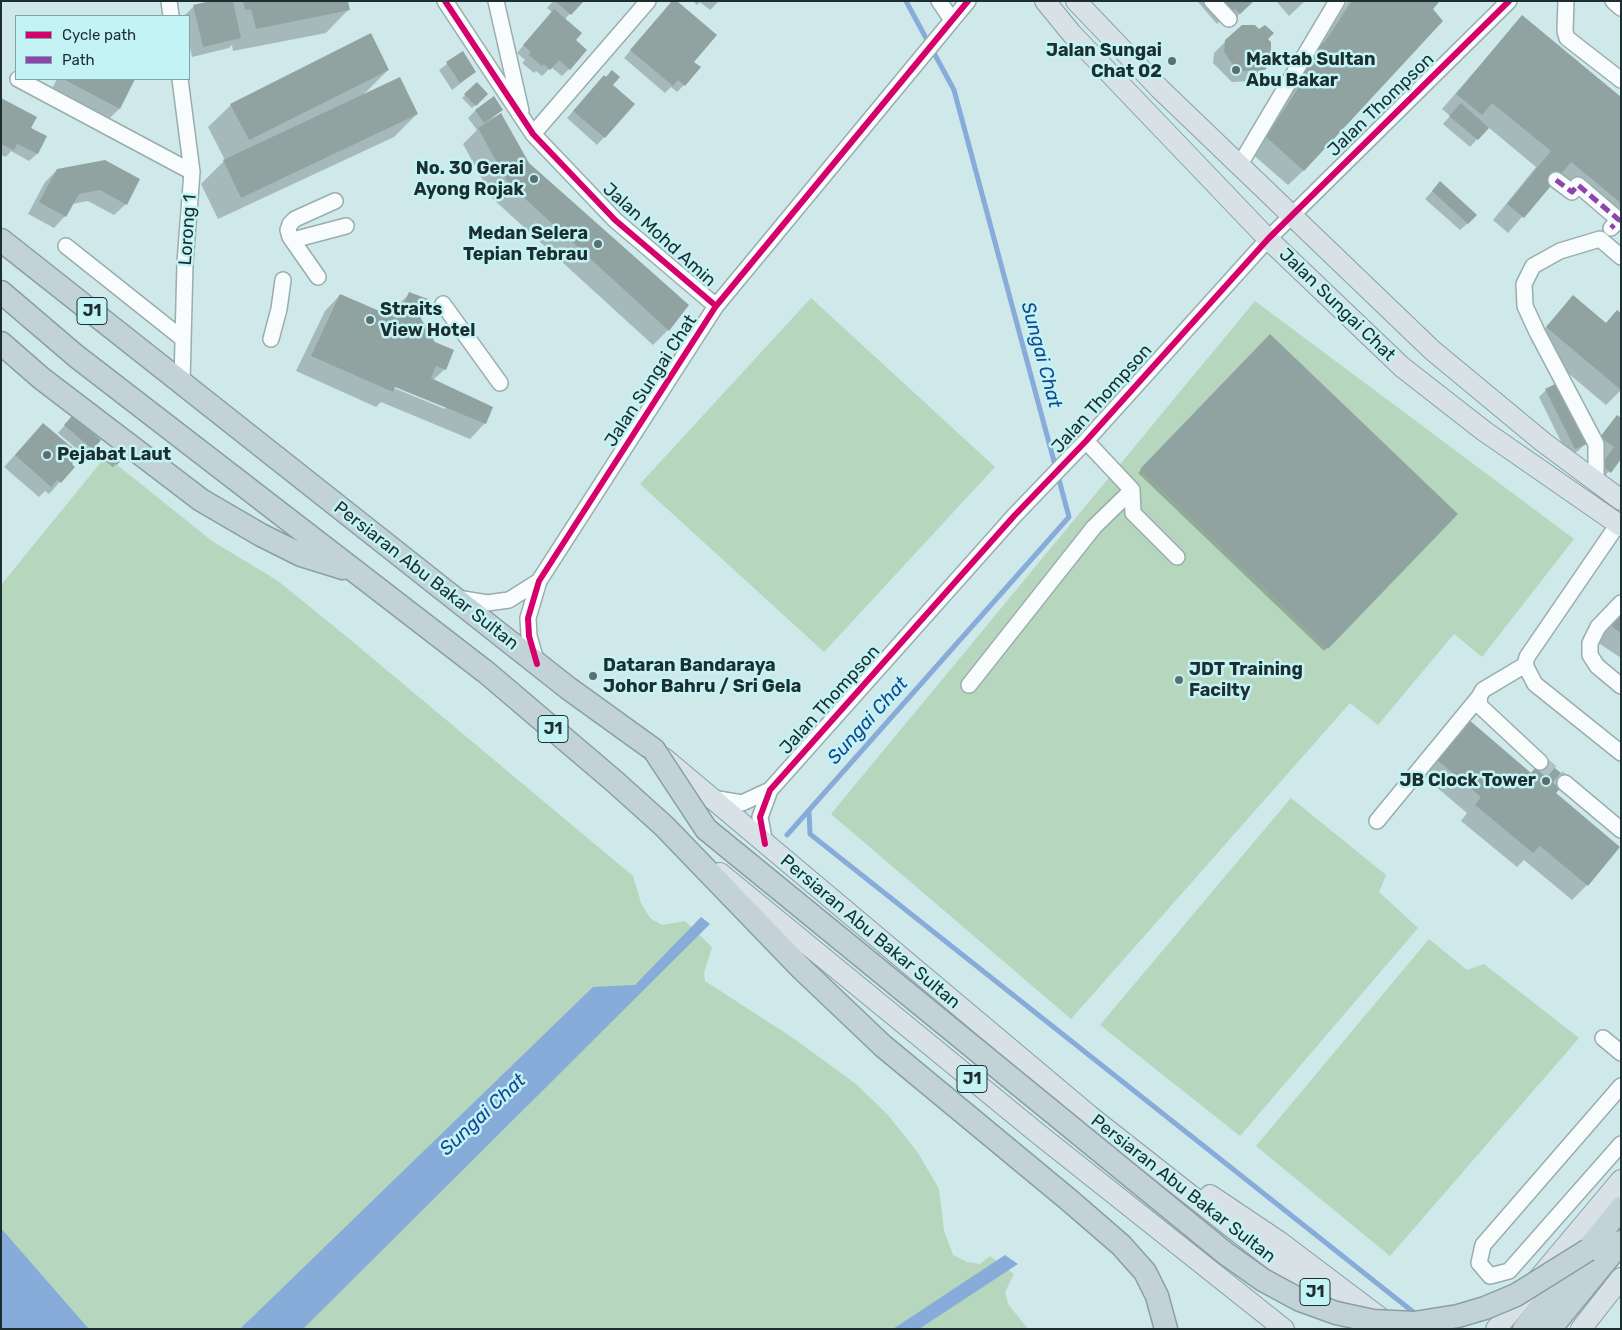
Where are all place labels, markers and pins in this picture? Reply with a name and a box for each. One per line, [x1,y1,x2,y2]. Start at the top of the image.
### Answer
place label: Jalan Sungai Chat 02 [1046,40,1162,82]
place label: Maktab Sultan Abu Bakar [1246,49,1375,92]
marker: Jalan Sungai Chat 02 [1166,55,1178,67]
marker: Maktab Sultan Abu Bakar [1230,64,1242,76]
place label: No. 30 Gerai Ayong Rojak [414,158,524,200]
marker: No. 30 Gerai Ayong Rojak [528,173,540,185]
place label: Medan Selera Tepian Tebrau [463,223,588,266]
marker: Medan Selera Tepian Tebrau [592,238,604,250]
place label: Straits View Hotel [380,299,475,342]
marker: Straits View Hotel [364,314,376,326]
place label: Pejabat Laut [57,444,171,466]
marker: Pejabat Laut [41,449,53,461]
place label: Dataran Bandaraya Johor Bahru / Sri Gela [603,655,801,698]
place label: JDT Training Facilty [1189,659,1303,702]
marker: Dataran Bandaraya Johor Bahru / Sri Gela [587,670,599,682]
marker: JDT Training Facilty [1173,674,1185,686]
place label: JB Clock Tower [1400,770,1536,792]
marker: JB Clock Tower [1540,775,1552,787]

